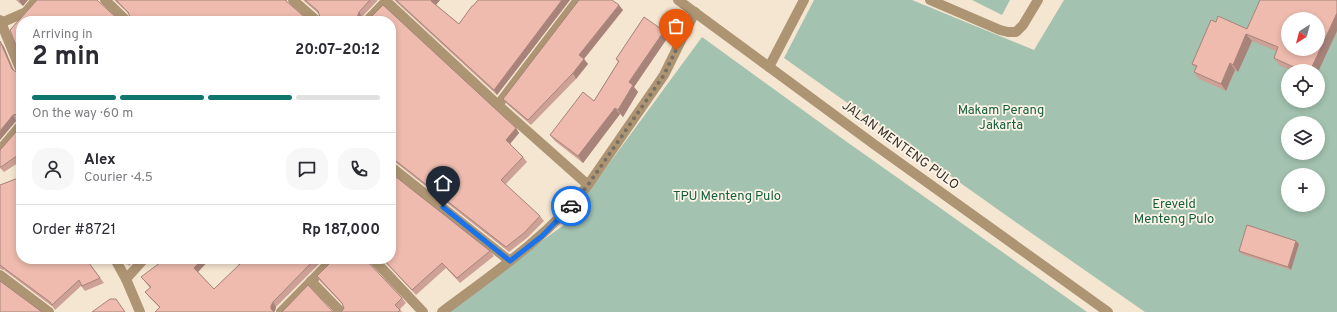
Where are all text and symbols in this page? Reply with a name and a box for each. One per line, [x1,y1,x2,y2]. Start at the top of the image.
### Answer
pin [659,9,693,50]
north arrow [1281,12,1325,56]
map controls [1281,12,1325,212]
icon: bag [665,15,687,37]
text: Arriving in [32,27,93,43]
text: 2 min [32,41,100,74]
text: 20:07–20:12 [295,41,380,60]
button: locate [1281,64,1325,108]
street label: JALAN MENTENG PULO [838,98,962,194]
park label: Makam Perang Jakarta [958,103,1044,134]
text: On the way · 60 m [32,106,133,122]
button: layers [1281,116,1325,160]
button: person [32,148,74,190]
button: chat [286,148,328,190]
button: phone [338,148,380,190]
text: Alex [84,151,116,170]
pin [426,166,460,207]
button: + [1281,168,1325,212]
text: Courier · 4.5 [84,170,153,186]
icon: home [432,172,454,194]
courier [551,186,591,226]
park label: TPU Menteng Pulo [673,189,781,205]
icon: car [560,195,582,217]
park label: Ereveld Menteng Pulo [1134,197,1214,228]
text: Order #8721 [32,221,116,240]
text: Rp 187,000 [302,221,380,240]

